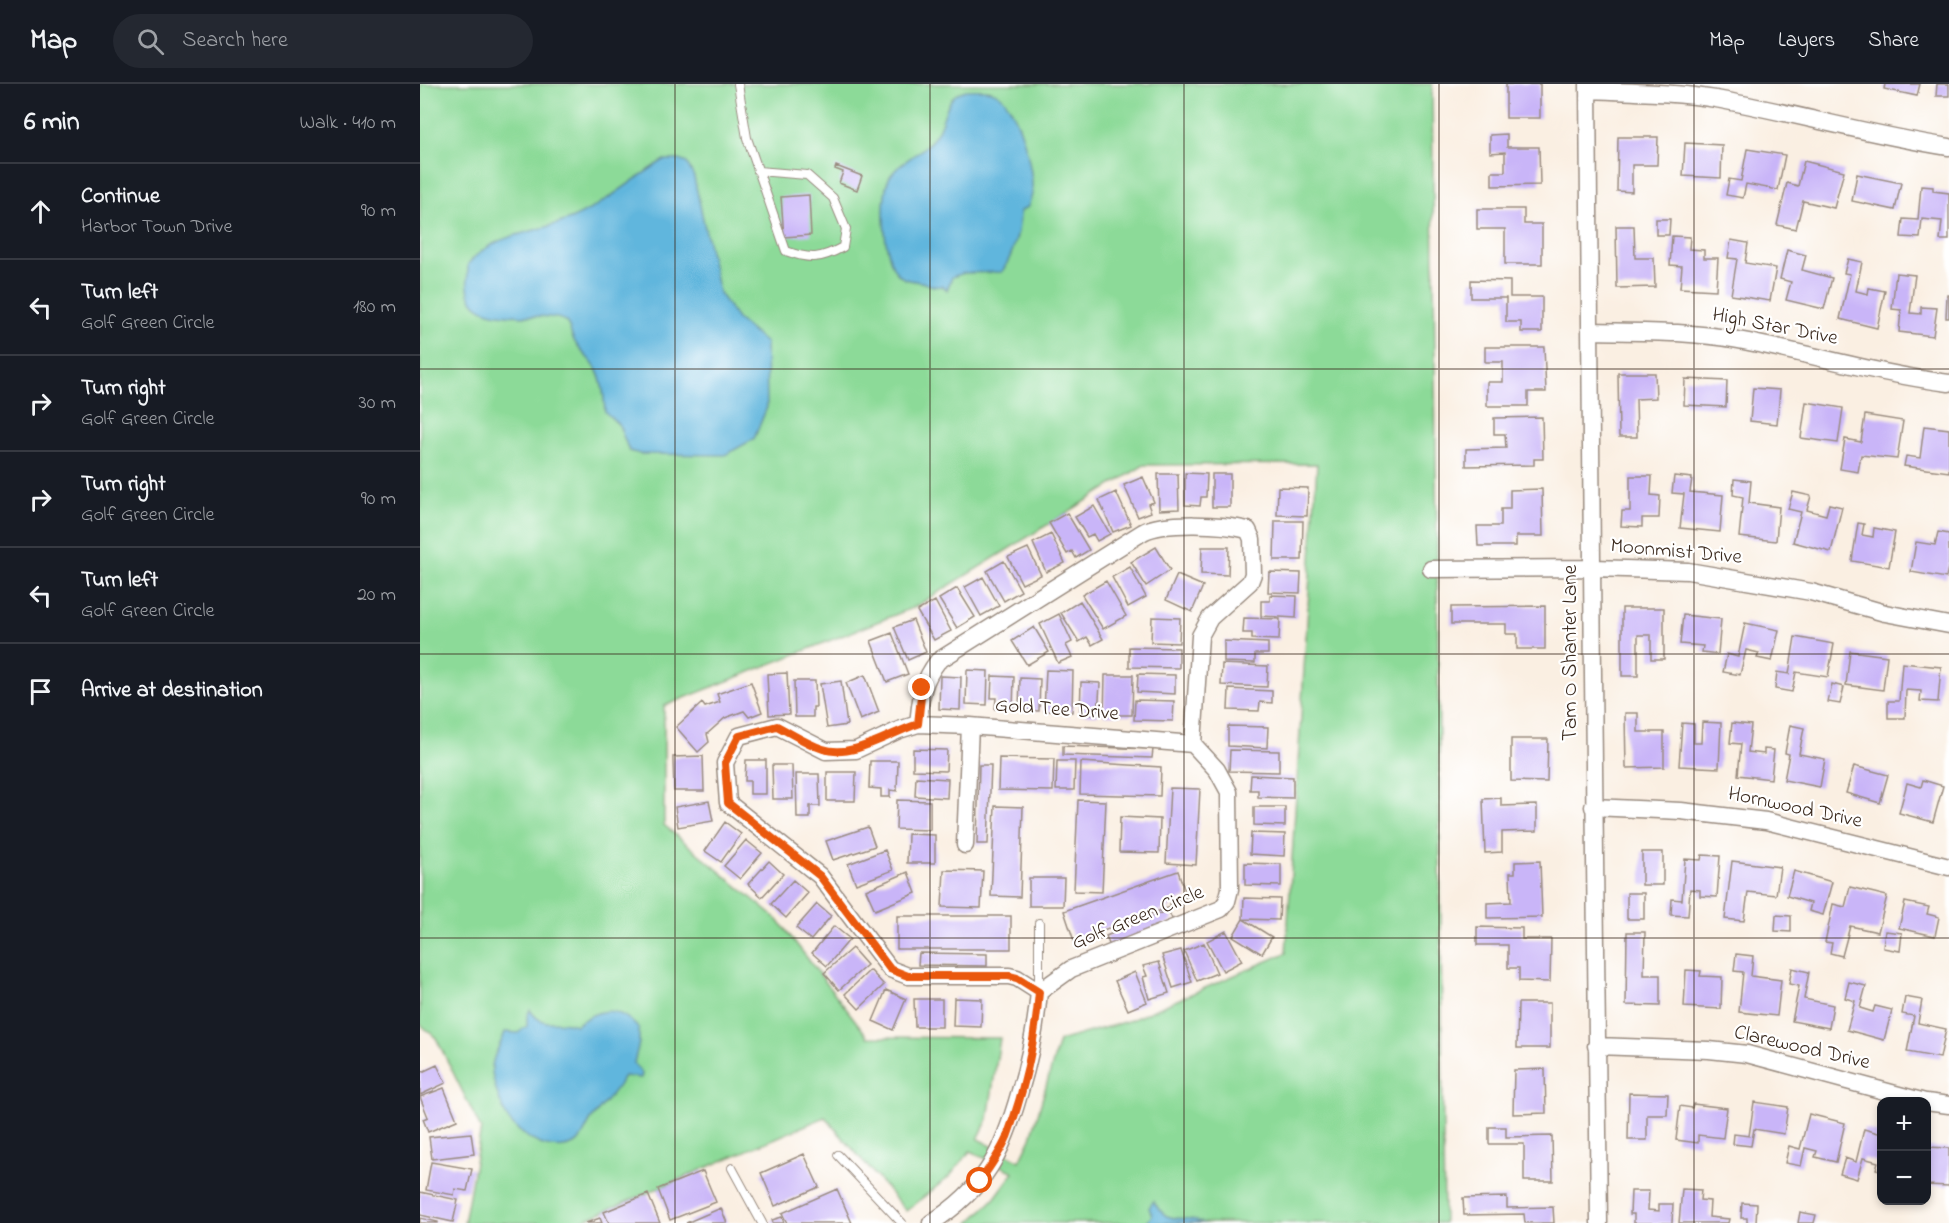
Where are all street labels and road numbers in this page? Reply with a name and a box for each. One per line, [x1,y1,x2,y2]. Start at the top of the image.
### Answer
street label: High Star Drive [1709,300,1841,356]
street label: Moonmist Drive [1609,531,1744,573]
street label: Tam O Shanter Lane [1556,564,1586,741]
street label: Gold Tee Drive [994,691,1120,729]
street label: Hornwood Drive [1725,779,1865,837]
street label: Golf Green Circle [1067,878,1209,958]
street label: Clarewood Drive [1731,1018,1873,1078]

